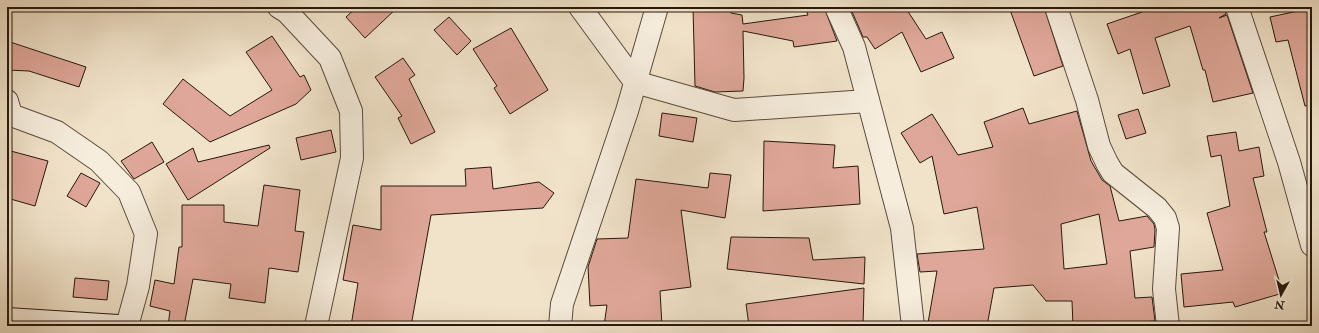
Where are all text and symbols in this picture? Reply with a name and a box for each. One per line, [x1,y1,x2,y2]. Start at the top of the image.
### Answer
north arrow [1261,275,1301,315]
text: N [1273,297,1286,312]

